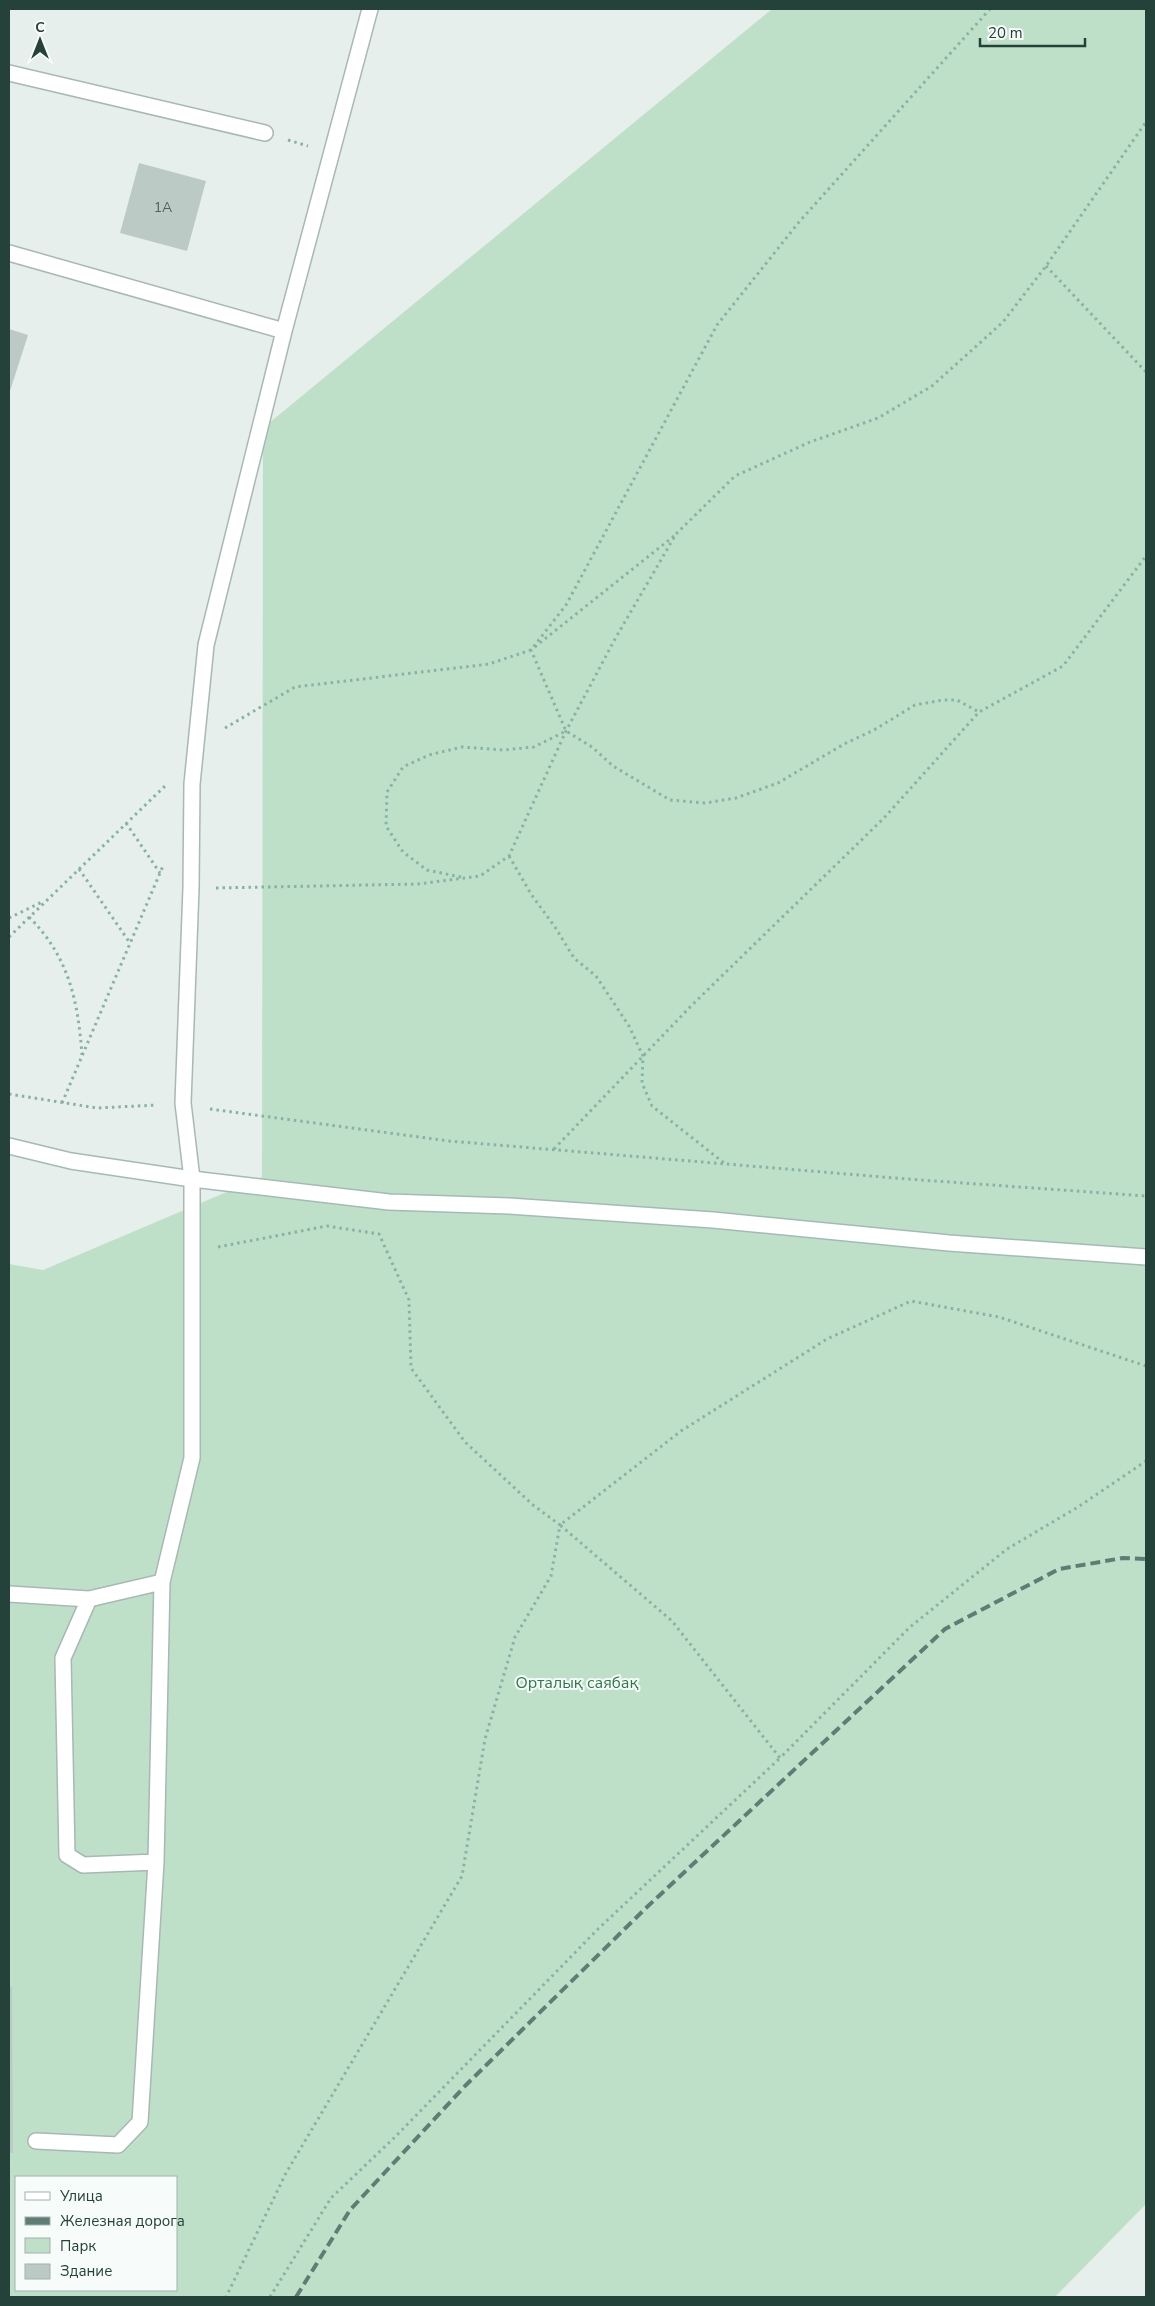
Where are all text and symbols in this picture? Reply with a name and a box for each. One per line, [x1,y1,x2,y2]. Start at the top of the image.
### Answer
north arrow [15,15,65,65]
scale bar [980,15,1085,47]
text: С [35,18,45,37]
text: 20 m [988,23,1023,43]
house number: 1А [154,198,172,217]
park label: Орталық саябақ [515,1672,639,1694]
legend [15,2176,178,2291]
text: Улица [59,2186,103,2206]
text: Железная дорога [60,2211,185,2231]
text: Парк [60,2236,96,2256]
text: Здание [60,2261,112,2281]

